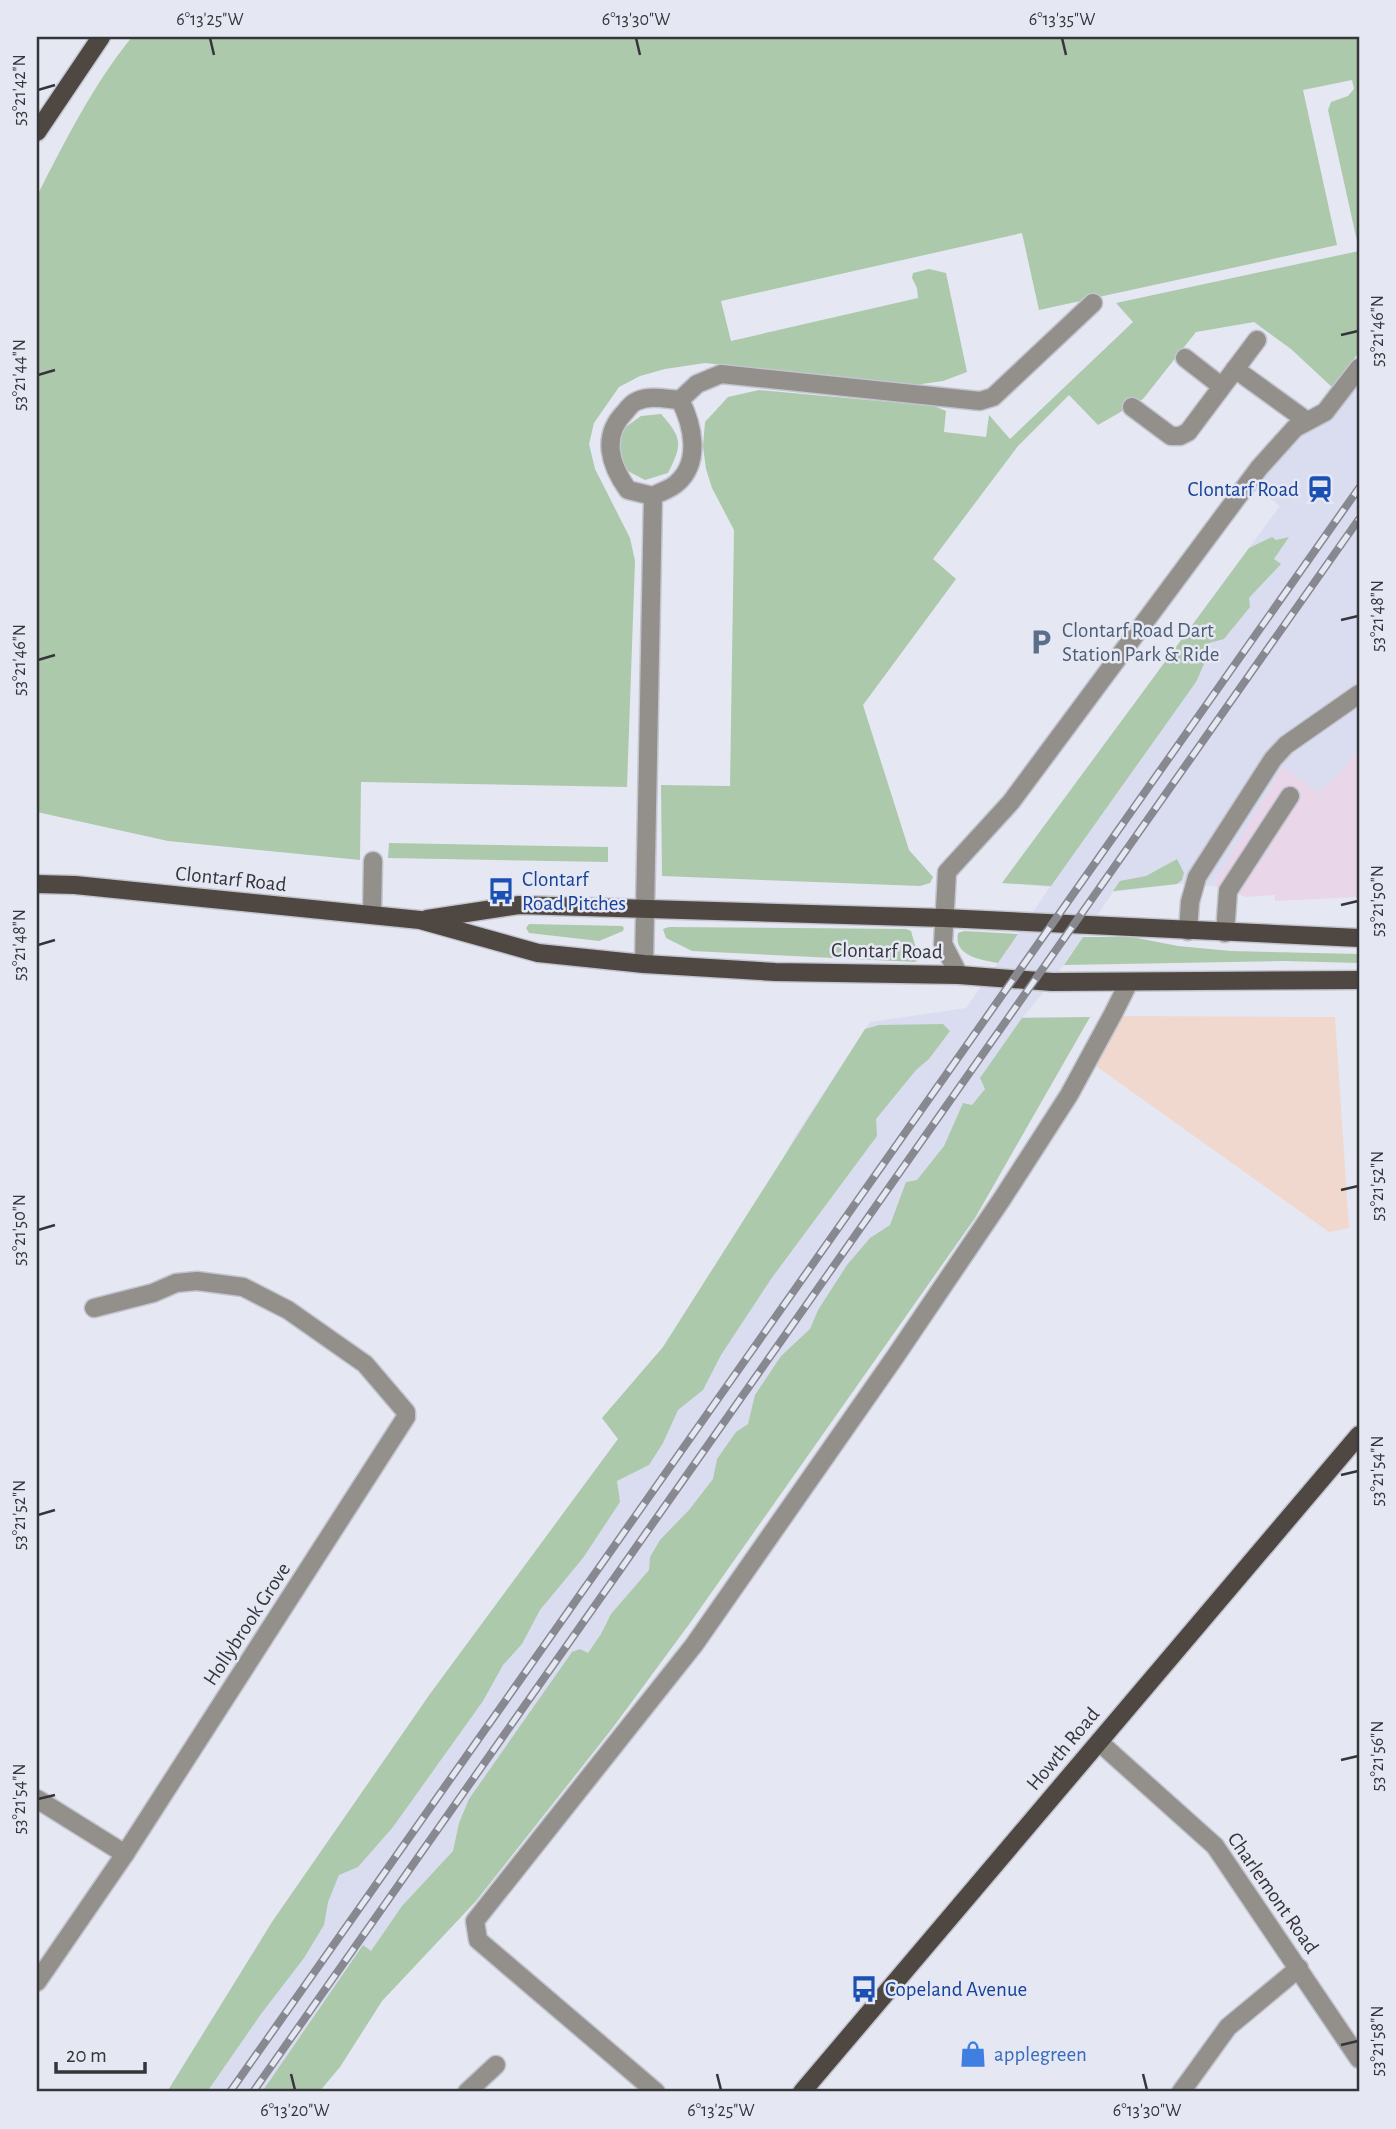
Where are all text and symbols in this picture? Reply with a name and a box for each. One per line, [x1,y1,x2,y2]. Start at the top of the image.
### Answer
text: 6°13'25"W [176,11,244,29]
text: 6°13'30"W [602,11,670,29]
text: 6°13'35"W [1029,11,1095,29]
text: 53°21'42"N [11,54,29,126]
text: 53°21'46"N [1369,295,1387,367]
text: 53°21'44"N [11,339,29,411]
station icon: Clontarf Road [1305,474,1335,504]
place label: Clontarf Road [1187,479,1299,500]
text: 53°21'48"N [1369,580,1387,652]
place label: Clontarf Road Dart Station Park & Ride [1062,620,1220,665]
text: 53°21'46"N [11,624,29,696]
parking icon: Clontarf Road Dart Station Park & Ride [1026,627,1056,657]
street label: Clontarf Road [174,863,288,895]
text: 53°21'50"N [1369,865,1387,937]
place label: Clontarf Road Pitches [522,869,626,914]
bus stop icon: Clontarf Road Pitches [486,876,516,906]
text: 53°21'48"N [11,909,29,981]
street label: Clontarf Road [831,940,943,962]
text: 53°21'52"N [1369,1151,1387,1221]
text: 53°21'50"N [11,1194,29,1266]
text: 53°21'54"N [1369,1435,1387,1507]
text: 53°21'52"N [11,1480,29,1550]
street label: Hollybrook Grove [200,1559,294,1689]
street label: Howth Road [1023,1703,1104,1794]
text: 53°21'56"N [1369,1721,1387,1791]
text: 53°21'54"N [11,1763,29,1835]
street label: Charlemont Road [1223,1829,1323,1958]
bus stop icon: Copeland Avenue [849,1974,879,2004]
place label: Copeland Avenue [885,1979,1027,2000]
text: 53°21'58"N [1369,2006,1387,2076]
scale bar [56,2031,145,2075]
shop icon: applegreen [958,2039,988,2069]
place label: applegreen [994,2044,1087,2065]
text: 20 m [66,2045,107,2066]
text: 6°13'20"W [260,2102,330,2120]
text: 6°13'25"W [687,2102,755,2120]
text: 6°13'30"W [1113,2102,1181,2120]

